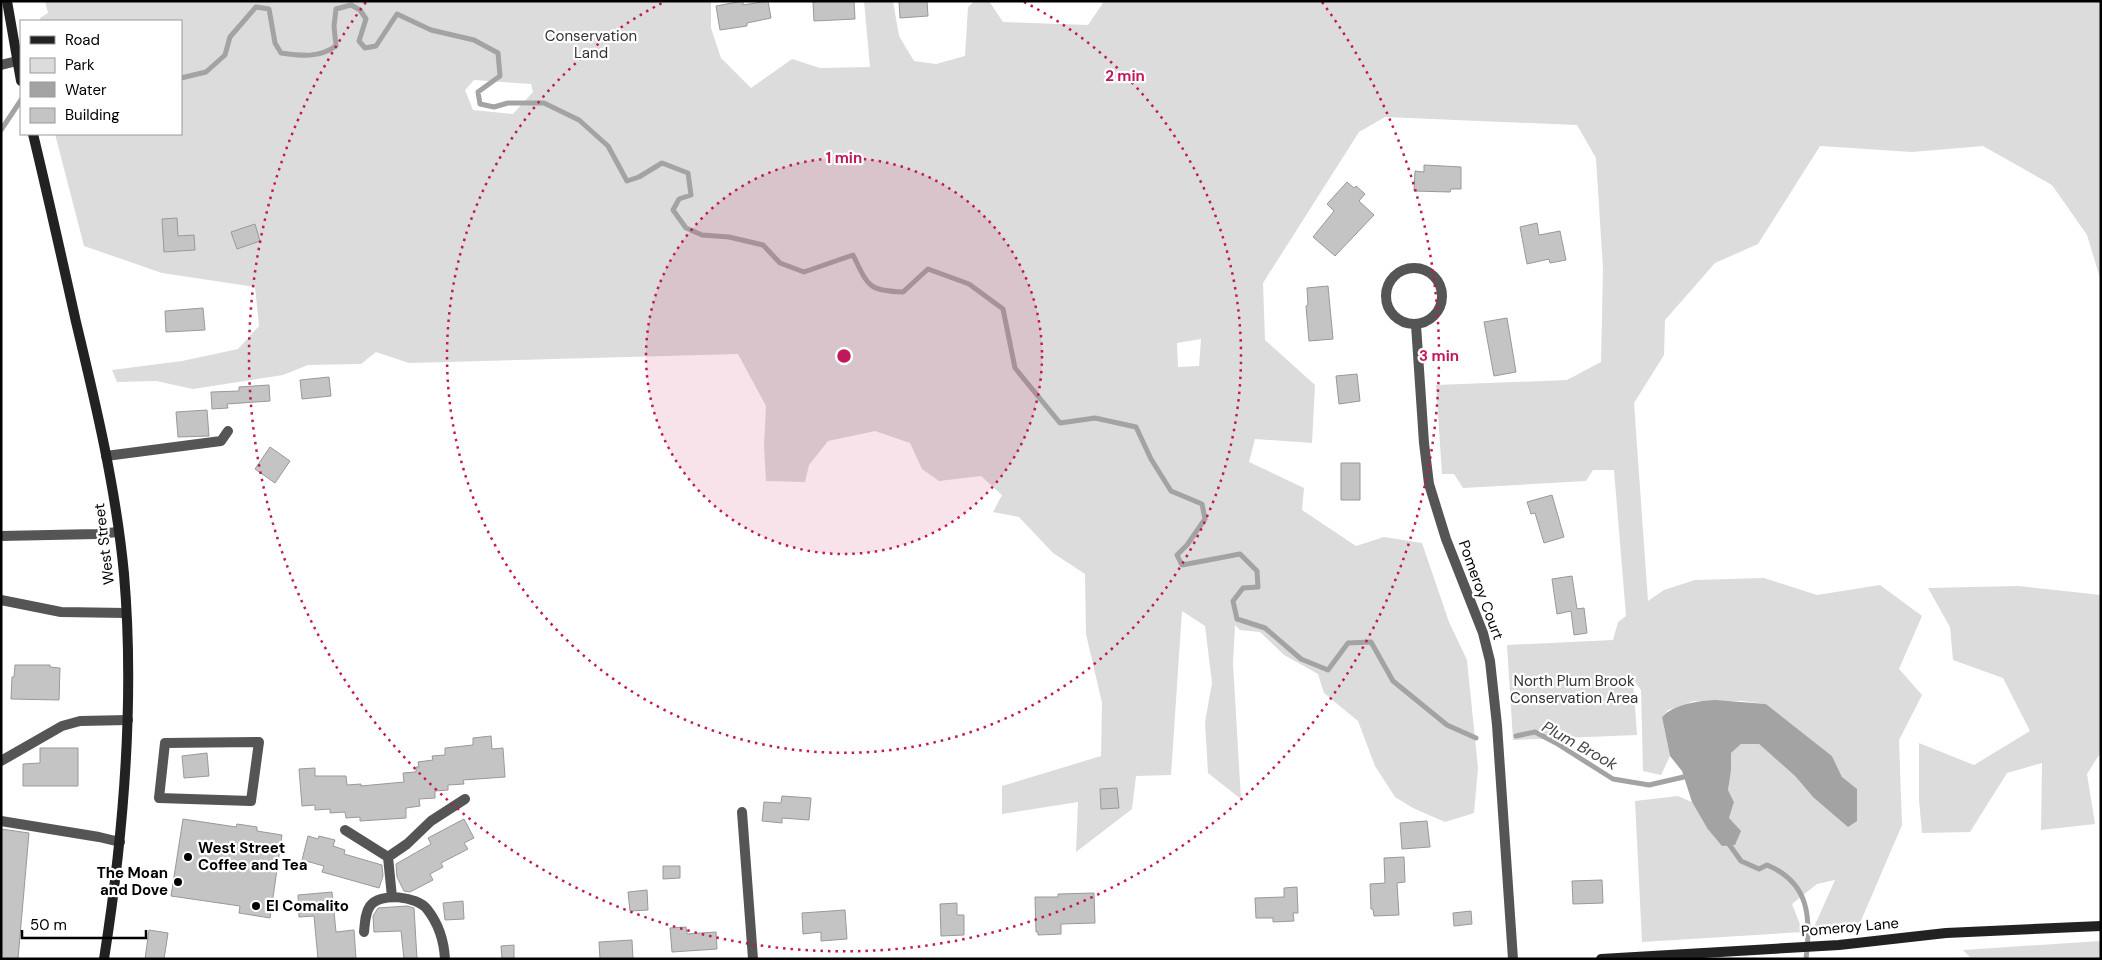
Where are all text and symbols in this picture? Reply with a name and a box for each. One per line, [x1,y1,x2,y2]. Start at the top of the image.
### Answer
legend [20,20,182,135]
park label: Conservation Land [545,26,637,63]
text: Road [65,30,100,50]
text: Park [65,55,95,75]
text: 2 min [1105,66,1145,86]
text: Water [65,80,107,100]
text: Building [65,105,120,125]
text: 1 min [826,148,862,168]
text: 3 min [1419,346,1459,366]
centre of rings [835,347,853,365]
street label: West Street [89,502,119,586]
street label: Pomeroy Court [1454,537,1508,643]
park label: North Plum Brook Conservation Area [1510,671,1638,708]
water label: Plum Brook [1538,716,1622,775]
place label: West Street Coffee and Tea [198,838,307,875]
marker: West Street Coffee and Tea [182,851,194,863]
place label: The Moan and Dove [97,863,168,900]
marker: The Moan and Dove [172,876,184,888]
place label: El Comalito [266,896,349,916]
marker: El Comalito [250,900,262,912]
scale bar [22,908,146,940]
street label: Pomeroy Lane [1800,913,1900,941]
text: 50 m [30,915,67,935]

